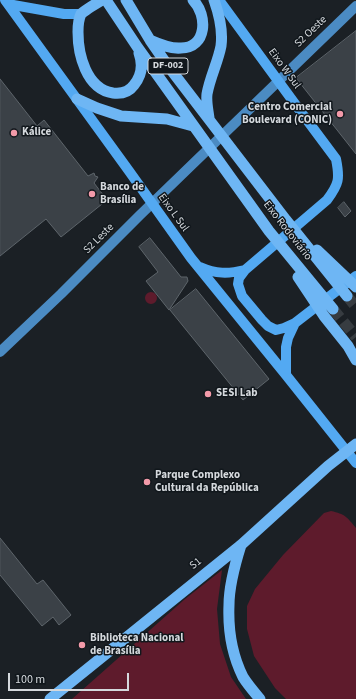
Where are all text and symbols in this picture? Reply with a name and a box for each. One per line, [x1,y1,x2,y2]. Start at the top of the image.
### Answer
street label: S2 Oeste [292,13,330,51]
street label: Eixo W Sul [265,46,303,92]
road number: DF-002 [148,58,188,74]
place label: Centro Comercial Boulevard (CONIC) [242,101,332,127]
marker: Centro Comercial Boulevard (CONIC) [335,109,345,119]
place label: Kálice [22,126,51,140]
marker: Kálice [9,128,19,138]
place label: Banco de Brasília [100,181,144,207]
marker: Banco de Brasília [87,189,97,199]
street label: Eixo L Sul [155,191,191,235]
street label: Eixo Rodoviário [260,199,314,263]
street label: S2 Leste [81,221,117,257]
place label: SESI Lab [216,387,258,401]
marker: SESI Lab [203,389,213,399]
place label: Parque Complexo Cultural da República [155,469,259,495]
marker: Parque Complexo Cultural da República [142,477,152,487]
street label: S1 [187,555,205,573]
place label: Biblioteca Nacional de Brasília [90,632,183,658]
marker: Biblioteca Nacional de Brasília [77,640,87,650]
scale bar [10,665,131,691]
text: 100 m [15,671,45,688]

